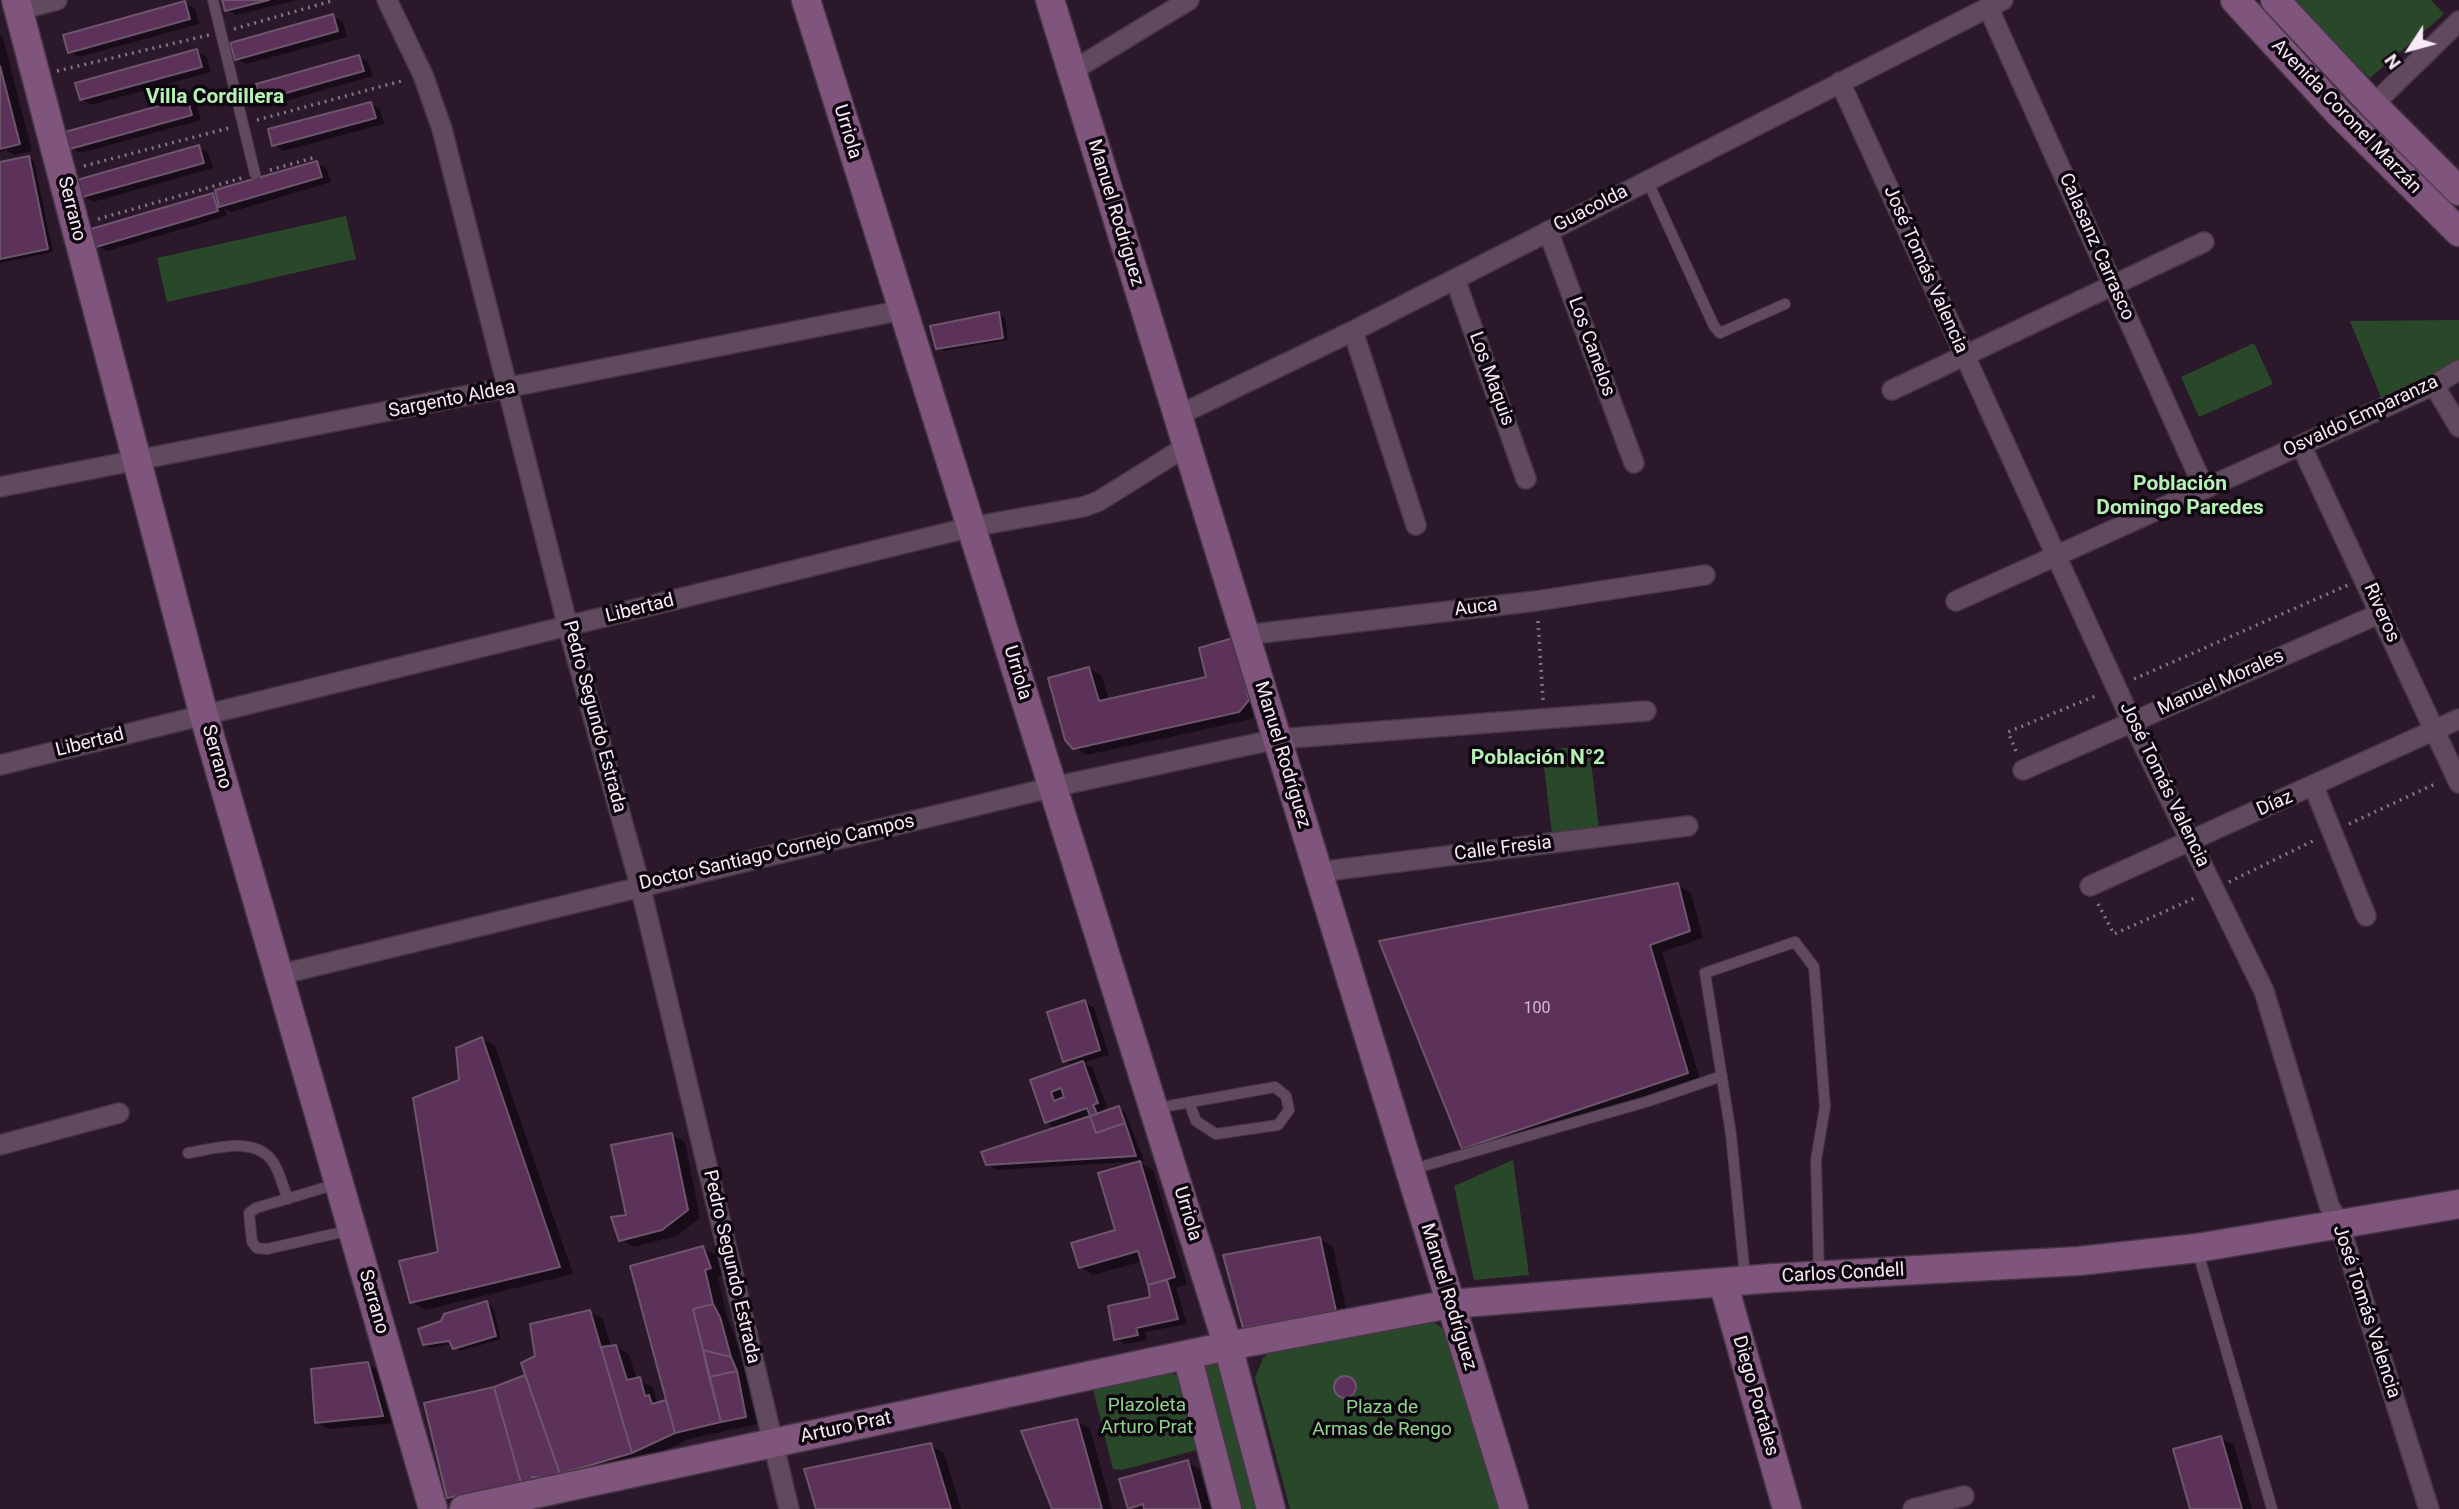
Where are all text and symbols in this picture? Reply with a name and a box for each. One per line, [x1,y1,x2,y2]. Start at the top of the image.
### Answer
north arrow [2375,14,2445,84]
street label: Avenida Coronel Marzán [2266,35,2426,199]
text: N [2379,49,2406,74]
district label: Villa Cordillera [146,85,284,111]
street label: Urriola [828,102,866,162]
street label: Manuel Rodríguez [1082,137,1148,289]
street label: Calasanz Carrasco [2053,170,2139,324]
street label: Serrano [52,174,90,244]
street label: Guacolda [1550,181,1632,237]
street label: José Tomás Valencia [1878,183,1972,357]
street label: Los Canelos [1562,294,1620,400]
street label: Los Maquis [1463,329,1519,429]
street label: Osvaldo Emparanza [2280,371,2442,463]
street label: Sargento Aldea [387,377,517,423]
district label: Población Domingo Paredes [2096,472,2264,522]
street label: Riveros [2358,580,2404,646]
street label: Libertad [603,589,677,629]
street label: Auca [1453,594,1499,622]
street label: Pedro Segundo Estrada [557,618,631,816]
street label: Urriola [998,643,1036,703]
street label: Manuel Morales [2154,645,2288,721]
street label: Manuel Rodríguez [1249,679,1315,831]
street label: José Tomás Valencia [2114,699,2214,871]
street label: Serrano [196,722,236,792]
street label: Libertad [53,723,127,763]
district label: Población N°2 [1471,746,1605,772]
street label: Díaz [2253,786,2297,822]
street label: Doctor Santiago Cornejo Campos [637,810,917,896]
street label: Calle Fresia [1453,832,1553,866]
house number: 100 [1524,999,1550,1019]
street label: Pedro Segundo Estrada [698,1168,764,1366]
street label: Urriola [1168,1184,1206,1244]
street label: Manuel Rodríguez [1415,1221,1481,1373]
street label: José Tomás Valencia [2327,1223,2405,1401]
street label: Carlos Condell [1781,1259,1905,1289]
street label: Serrano [353,1267,393,1337]
street label: Diego Portales [1727,1333,1783,1459]
park label: Plazoleta Arturo Prat [1101,1395,1193,1439]
park label: Plaza de Armas de Rengo [1312,1397,1452,1441]
street label: Arturo Prat [798,1407,894,1449]

